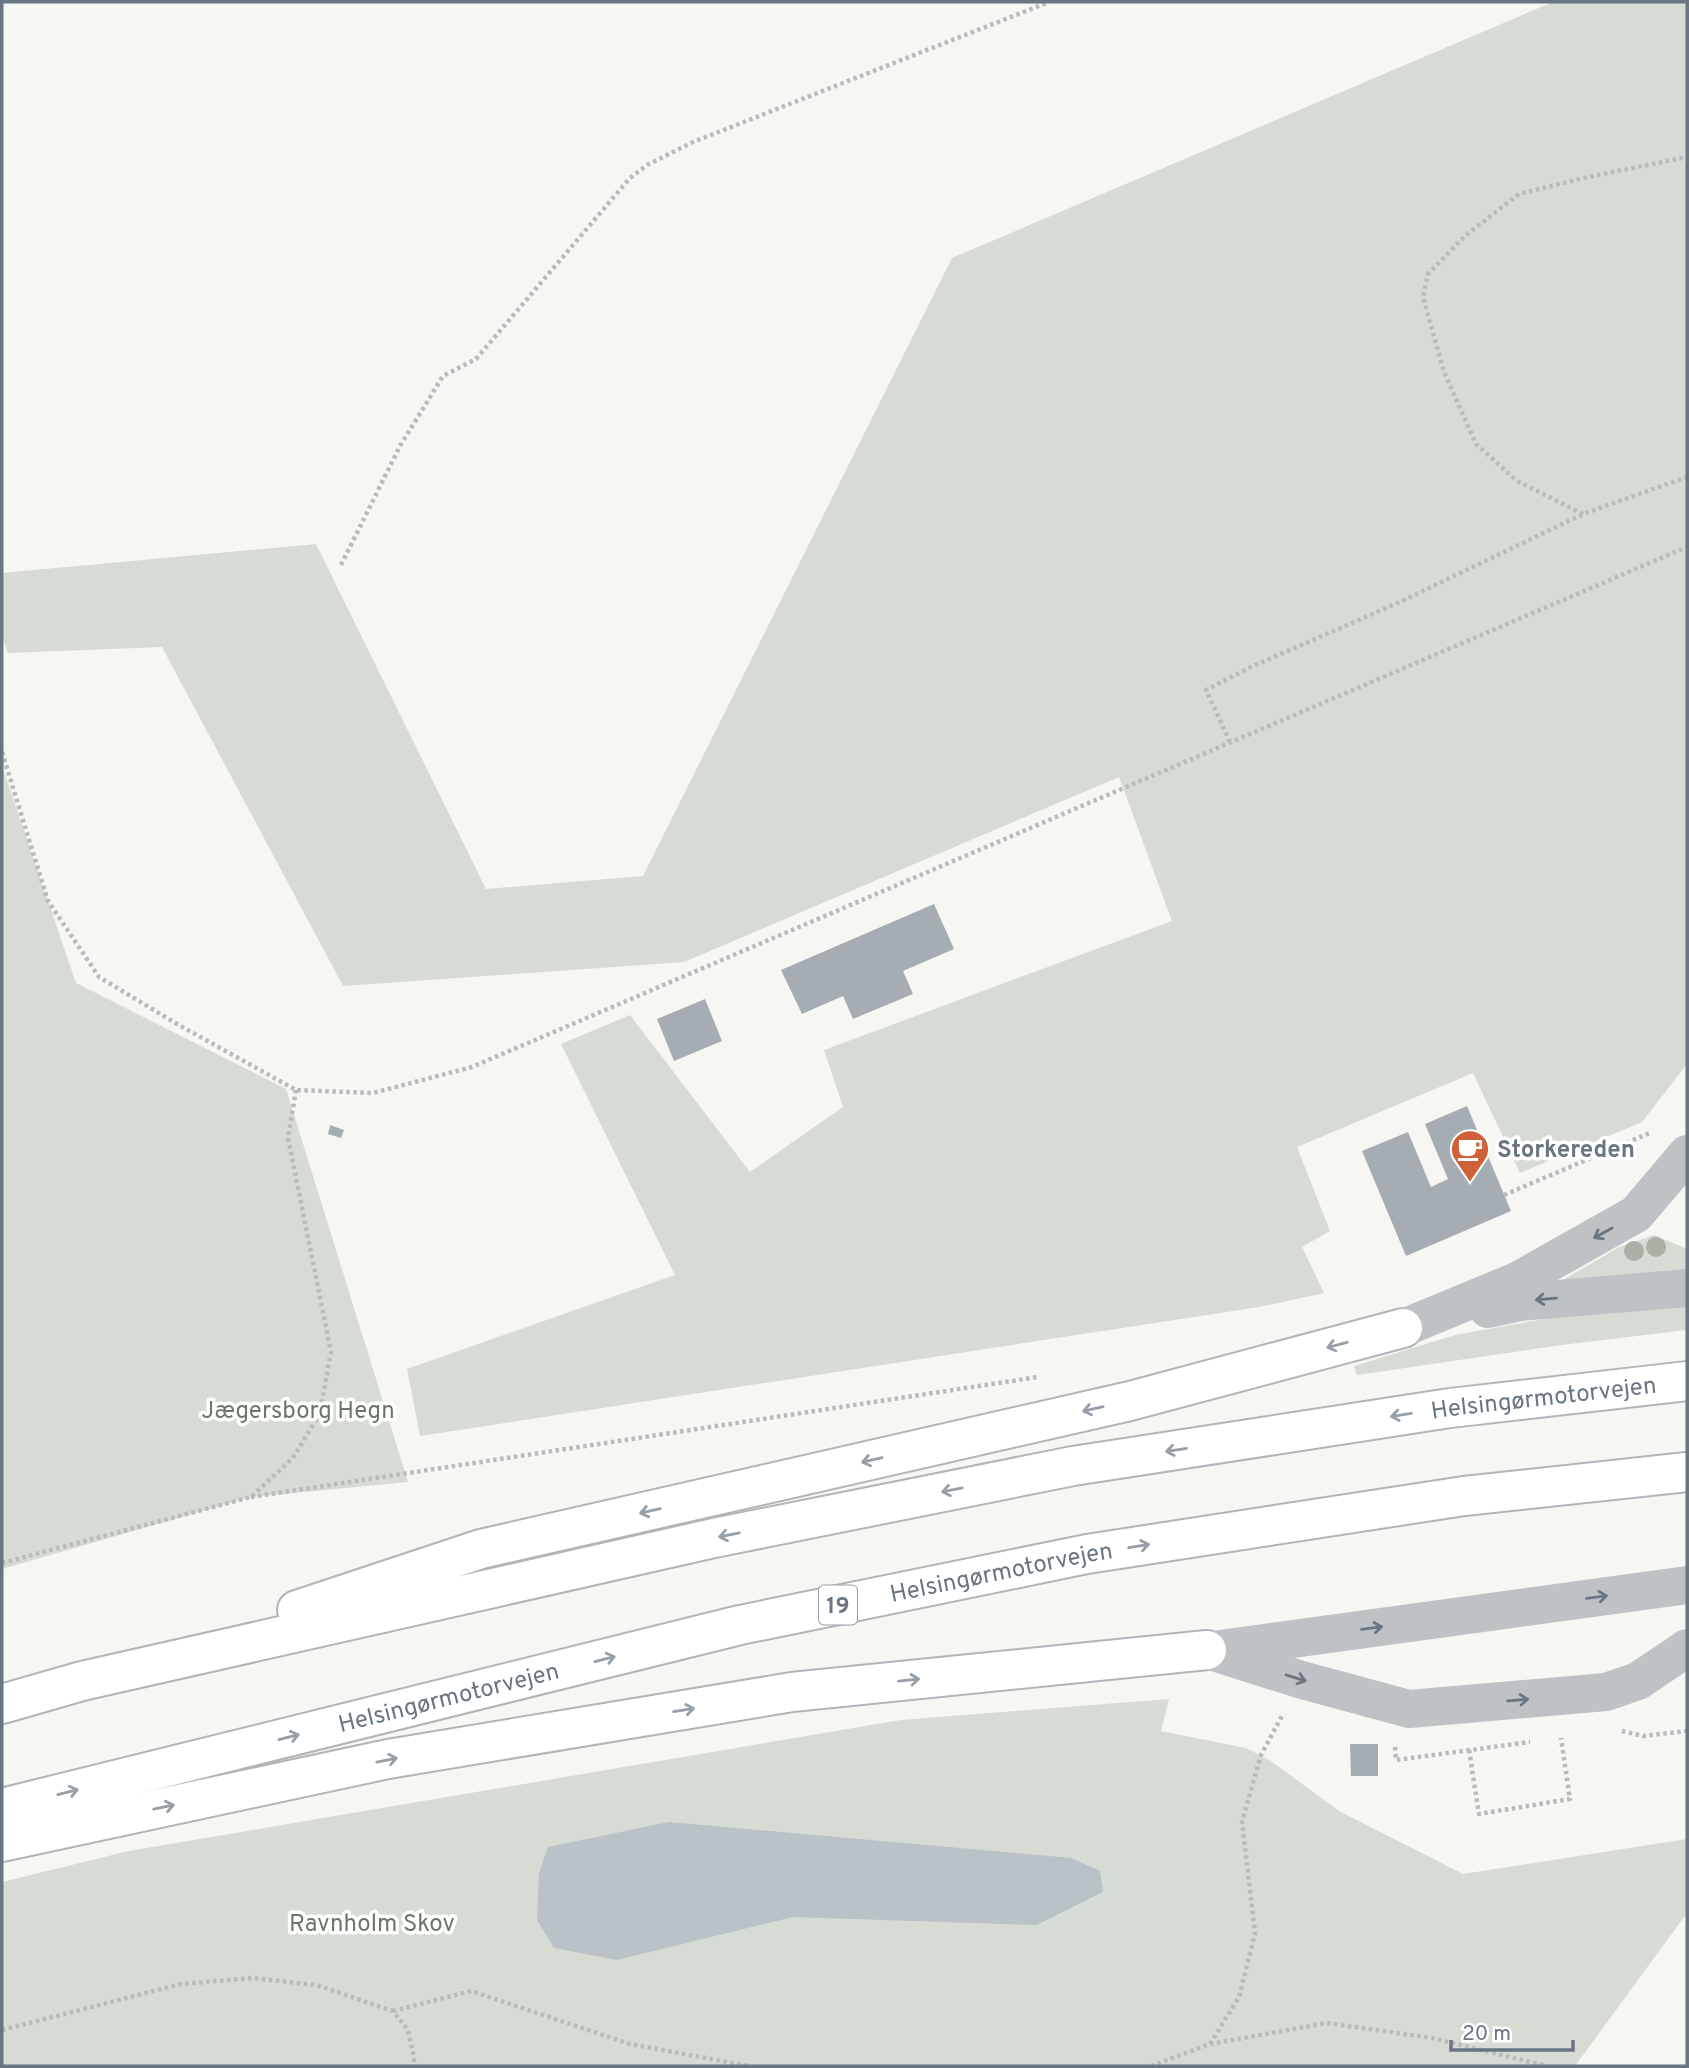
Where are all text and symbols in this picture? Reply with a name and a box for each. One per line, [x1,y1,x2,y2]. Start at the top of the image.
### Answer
cafe icon: Storkereden [1449,1128,1491,1183]
place label: Storkereden [1497,1136,1635,1166]
one-way arrow [1593,1227,1614,1240]
one-way arrow [1535,1293,1558,1306]
one-way arrow [1326,1340,1348,1353]
street label: Helsingørmotorvejen [1429,1372,1658,1428]
park label: Jægersborg Hegn [201,1397,395,1427]
one-way arrow [1083,1404,1105,1417]
one-way arrow [1390,1409,1412,1422]
one-way arrow [1165,1444,1188,1457]
one-way arrow [861,1454,884,1467]
one-way arrow [941,1484,964,1498]
one-way arrow [639,1504,662,1518]
one-way arrow [718,1529,741,1543]
street label: Helsingørmotorvejen [888,1537,1115,1611]
one-way arrow [1127,1540,1150,1553]
road number: 19 [819,1586,857,1624]
one-way arrow [1585,1590,1608,1603]
one-way arrow [1360,1621,1383,1634]
one-way arrow [593,1652,616,1665]
street label: Helsingørmotorvejen [335,1657,563,1741]
one-way arrow [1284,1672,1306,1685]
one-way arrow [897,1674,920,1687]
one-way arrow [1507,1693,1529,1706]
one-way arrow [672,1703,695,1716]
one-way arrow [277,1730,300,1743]
one-way arrow [375,1753,398,1766]
one-way arrow [56,1784,79,1798]
one-way arrow [152,1800,175,1814]
park label: Ravnholm Skov [289,1910,455,1940]
scale bar [1451,2008,1574,2052]
text: 20 m [1462,2021,1511,2048]

